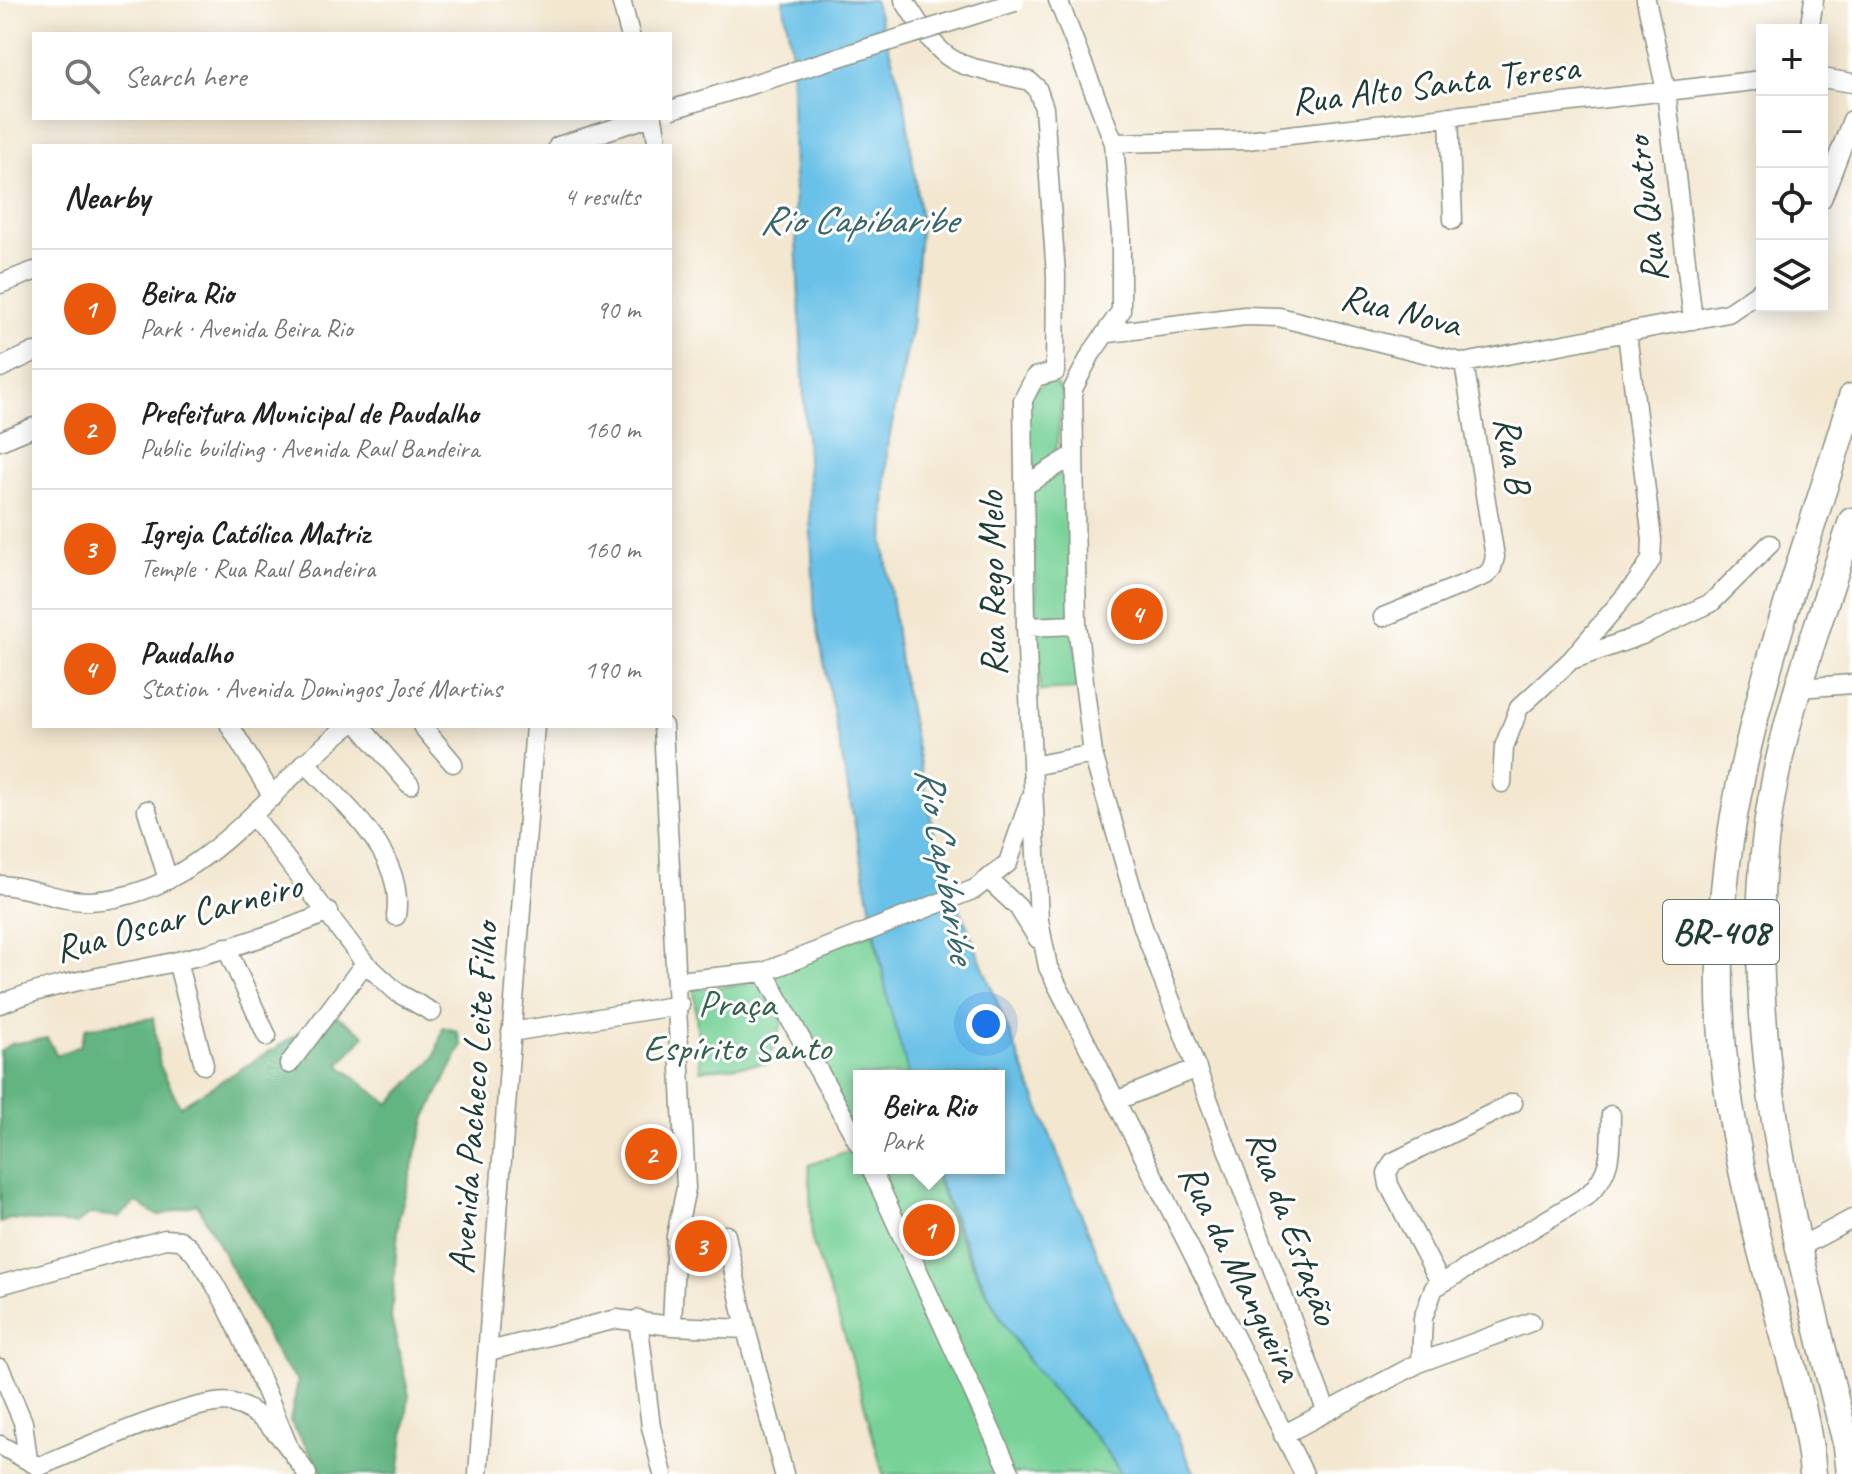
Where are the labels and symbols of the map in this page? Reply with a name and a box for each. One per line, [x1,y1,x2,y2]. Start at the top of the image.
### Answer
street label: Rua Alto Santa Teresa [1289,43,1584,125]
street label: Rua Quatro [1613,131,1678,286]
water label: Rio Capibaribe [760,195,962,245]
street label: Rua Nova [1336,273,1468,348]
street label: Rua B [1484,413,1543,499]
street label: Rua Rego Melo [967,490,1017,677]
pin: 4 [1111,584,1163,644]
water label: Rio Capibaribe [904,763,989,971]
street label: Rua Oscar Carneiro [49,861,309,973]
road number: BR-408 [1663,900,1779,964]
street label: Avenida Pacheco Leite Filho [437,917,509,1275]
park label: Praça Espírito Santo [643,980,833,1071]
your location [966,1004,1006,1044]
street label: Rua da Estação [1236,1123,1351,1333]
pin: 2 [625,1124,677,1184]
street label: Rua da Mangueira [1168,1156,1315,1390]
pin: 1 [903,1200,955,1260]
pin: 3 [675,1216,727,1276]

